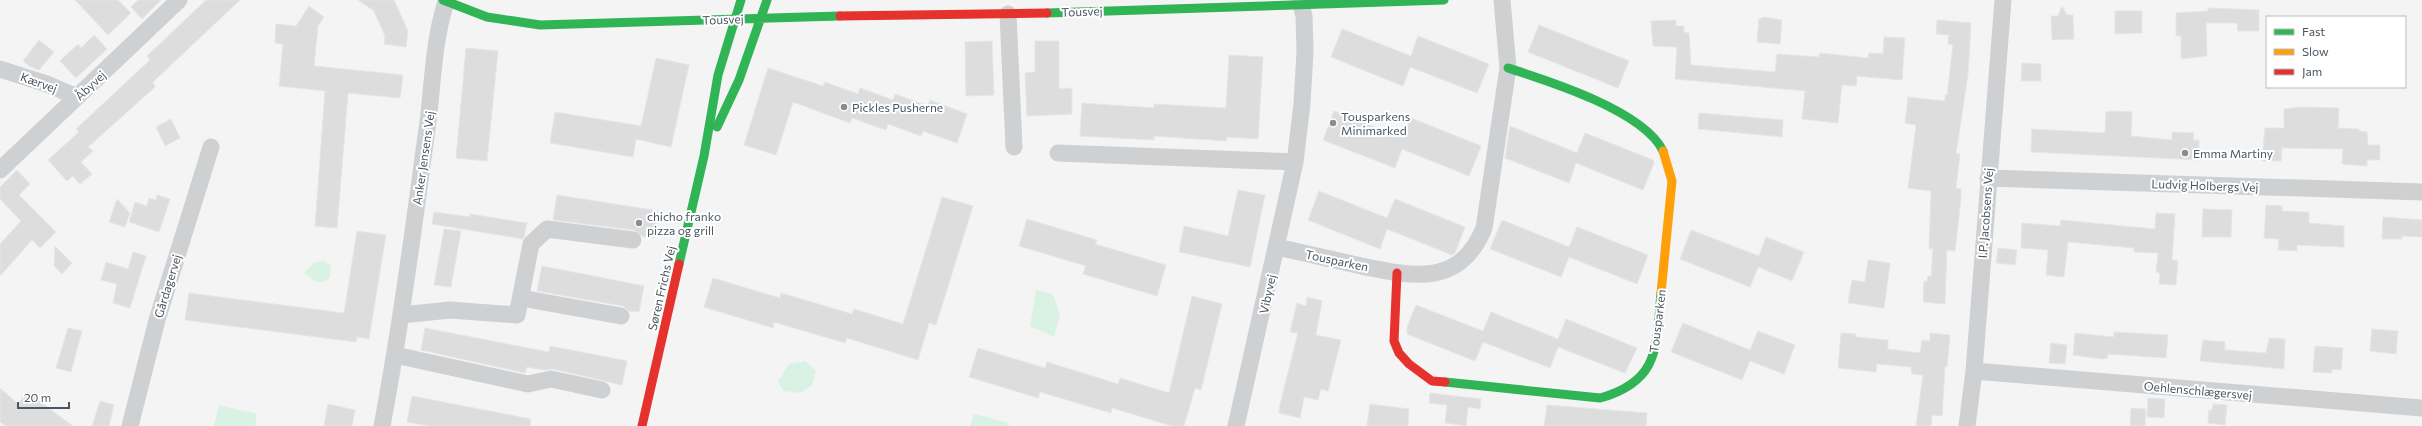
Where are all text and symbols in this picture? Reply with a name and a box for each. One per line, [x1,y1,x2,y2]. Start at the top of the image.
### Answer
street label: Tousvej [1061,3,1103,19]
street label: Tousvej [702,11,744,27]
legend [2266,16,2406,88]
text: Fast [2302,24,2325,38]
text: Slow [2302,44,2329,58]
text: Jam [2302,64,2322,79]
street label: Åbyvej [72,67,108,103]
street label: Kærvej [19,69,59,95]
place label: Pickles Pusherne [852,100,943,114]
marker: Pickles Pusherne [839,102,849,112]
place label: Tousparkens Minimarked [1341,109,1410,137]
street label: Anker Jensens Vej [409,110,438,206]
marker: Tousparkens Minimarked [1328,118,1338,128]
place label: Emma Martiny [2193,146,2273,160]
marker: Emma Martiny [2180,148,2190,158]
street label: I.P. Jacobsens Vej [1975,167,1996,259]
street label: Ludvig Holbergs Vej [2151,176,2259,194]
place label: chicho franko pizza og grill [647,209,721,237]
marker: chicho franko pizza og grill [634,218,644,228]
street label: Søren Frichs Vej [644,244,678,332]
street label: Tousparken [1304,247,1370,273]
street label: Gårdagervej [151,253,183,319]
street label: Vibyvej [1256,273,1278,315]
street label: Tousparken [1646,289,1668,353]
street label: Oehlenschlægersvej [2143,378,2253,402]
scale bar [18,384,69,410]
text: 20 m [24,390,51,404]

